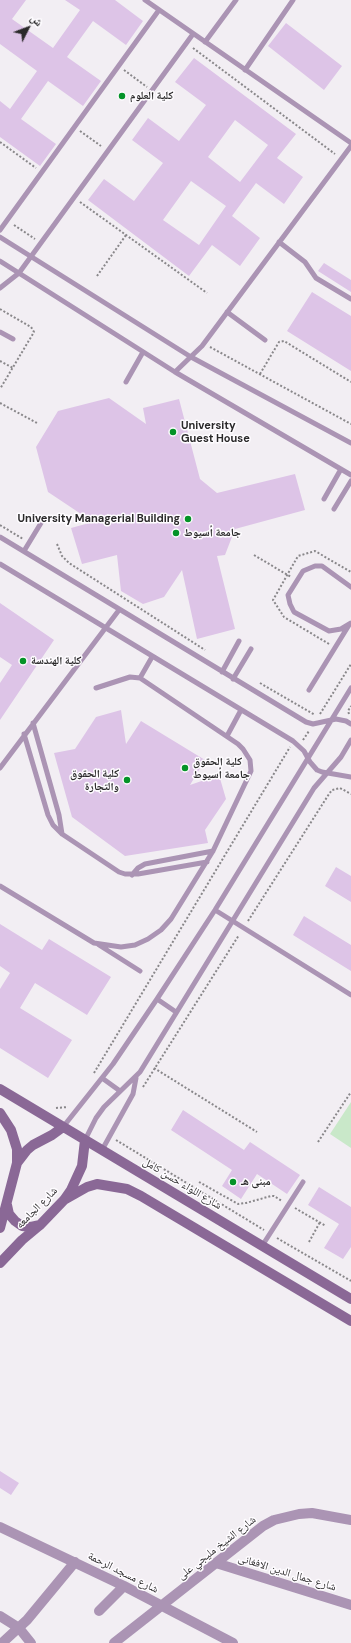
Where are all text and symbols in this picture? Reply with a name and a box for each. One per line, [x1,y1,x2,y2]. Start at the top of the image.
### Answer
north arrow [8,8,48,48]
text: ش [28,11,46,29]
place label: كلية العلوم [130,89,173,103]
marker: كلية العلوم [117,91,127,101]
place label: University Guest House [181,419,250,445]
marker: University Guest House [168,427,178,437]
place label: University Managerial Building [18,512,180,526]
marker: University Managerial Building [183,514,193,524]
place label: جامعة أسيوط [184,526,241,540]
marker: جامعة أسيوط [171,528,181,538]
place label: كلية الهندسة [31,654,81,668]
marker: كلية الهندسة [18,656,28,666]
place label: كلية الحقوق جامعة أسيوط [193,755,250,781]
marker: كلية الحقوق جامعة أسيوط [180,763,190,773]
place label: كلية الحقوق والتجارة [70,767,119,793]
marker: كلية الحقوق والتجارة [122,775,132,785]
street label: شارع اللواء حسن كامل [140,1155,224,1213]
place label: مبنى هـ [241,1175,271,1189]
marker: مبنى هـ [228,1177,238,1187]
street label: شارع الجامعه [13,1184,61,1232]
street label: شارع الشيخ مليجي على [175,1513,259,1583]
street label: شارع مسجد الرحمة [85,1550,161,1596]
street label: شارع جمال الدين الافغانى [236,1552,338,1594]

